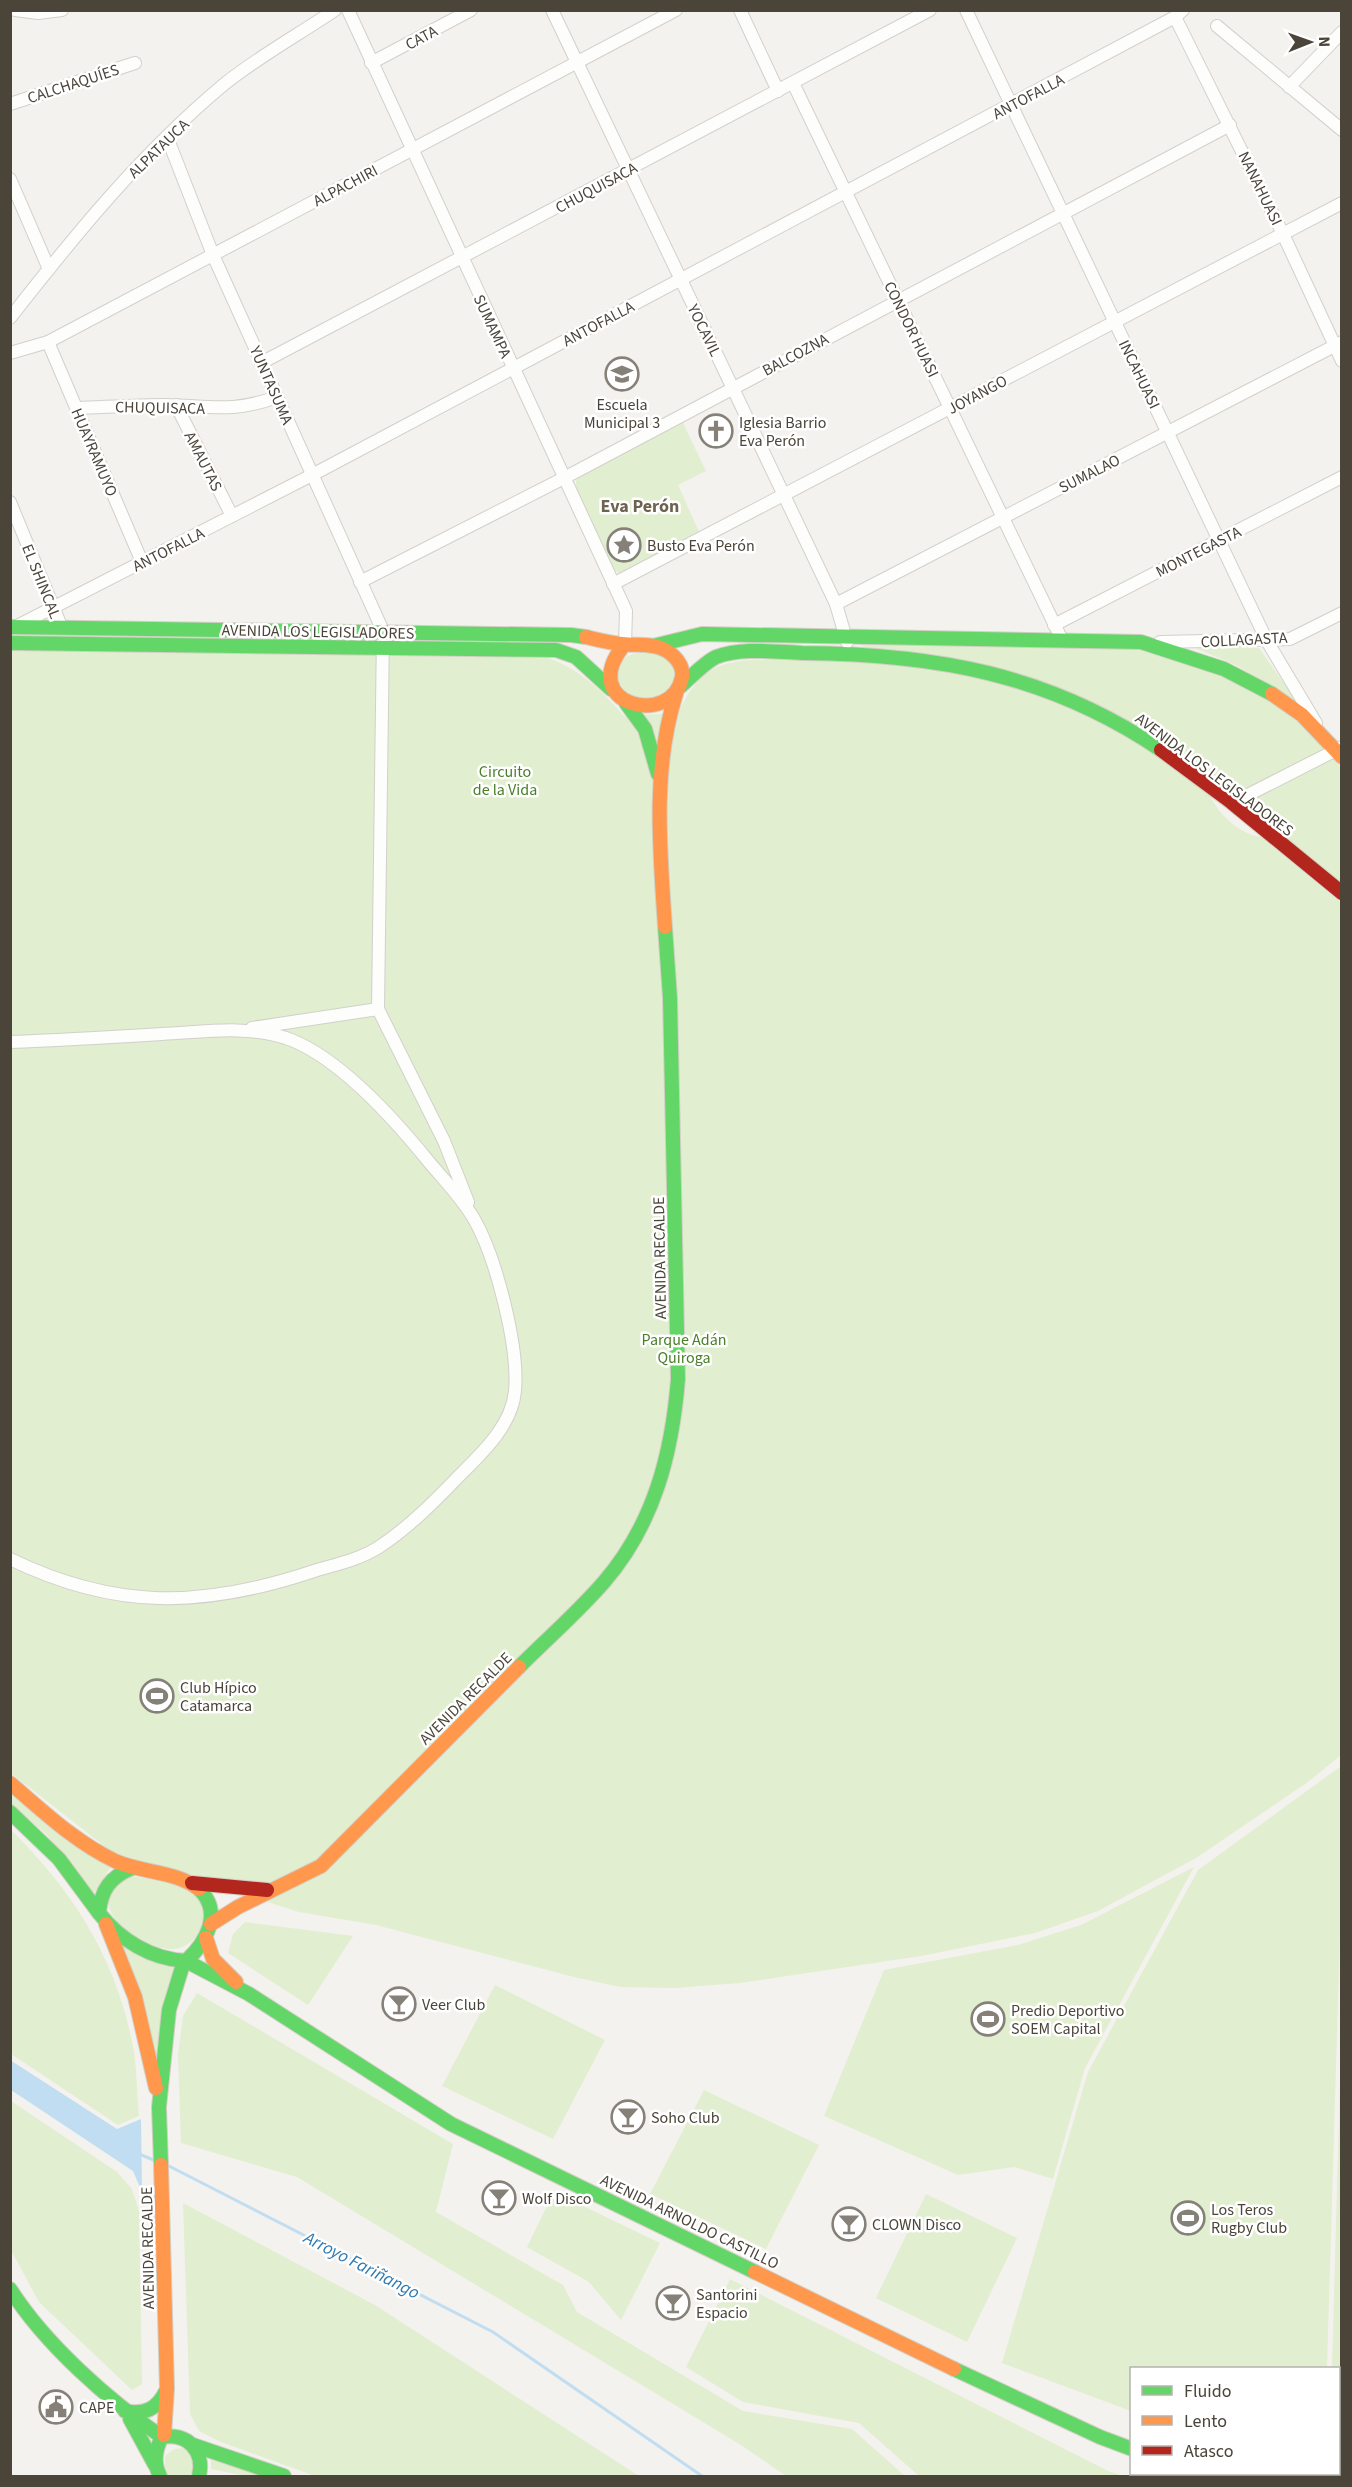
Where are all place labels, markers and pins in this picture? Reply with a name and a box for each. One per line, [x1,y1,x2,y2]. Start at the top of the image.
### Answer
school or university icon: Escuela Municipal 3 [604,356,640,392]
place label: Escuela Municipal 3 [584,394,660,434]
place label: Iglesia Barrio Eva Perón [739,412,826,452]
church icon: Iglesia Barrio Eva Perón [698,413,734,449]
place icon: Busto Eva Perón [606,527,642,563]
place label: Busto Eva Perón [647,535,755,557]
place label: Club Hípico Catamarca [180,1677,257,1717]
sports icon: Club Hípico Catamarca [139,1678,175,1714]
bar icon: Veer Club [381,1986,417,2022]
place label: Veer Club [422,1994,486,2016]
place label: Predio Deportivo SOEM Capital [1011,2000,1124,2040]
sports icon: Predio Deportivo SOEM Capital [970,2001,1006,2037]
bar icon: Soho Club [610,2099,646,2135]
place label: Soho Club [651,2107,720,2129]
bar icon: Wolf Disco [481,2180,517,2216]
place label: Wolf Disco [522,2188,591,2210]
place label: Los Teros Rugby Club [1211,2199,1287,2239]
sports icon: Los Teros Rugby Club [1170,2200,1206,2236]
bar icon: CLOWN Disco [831,2206,867,2242]
place label: CLOWN Disco [872,2214,961,2236]
place label: Santorini Espacio [696,2284,757,2324]
bar icon: Santorini Espacio [655,2285,691,2321]
public building icon: CAPE [38,2389,74,2425]
place label: CAPE [79,2397,114,2419]

